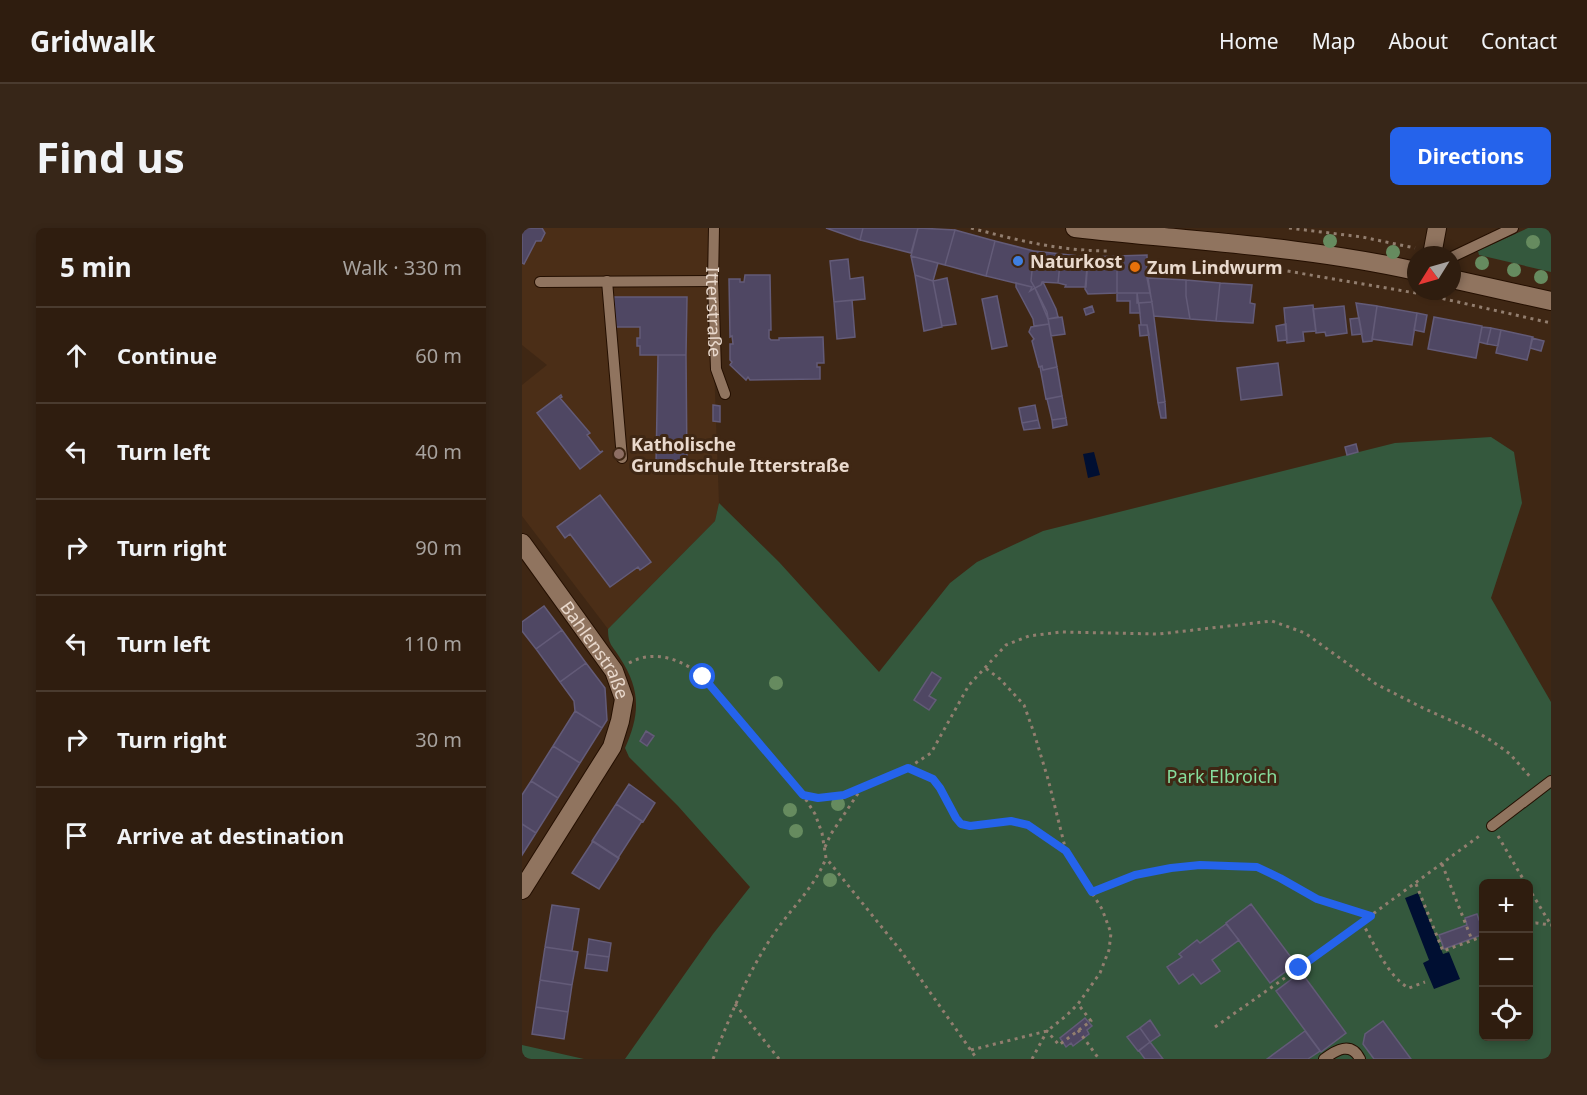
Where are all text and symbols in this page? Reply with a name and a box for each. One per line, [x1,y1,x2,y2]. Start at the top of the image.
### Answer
text: Gridwalk [30,22,155,60]
text: Home [1219,27,1279,55]
text: Map [1312,27,1355,55]
text: About [1388,27,1448,55]
text: Contact [1481,27,1557,55]
button: Directions [1390,127,1551,185]
text: Find us [36,128,185,185]
north arrow [1407,246,1461,300]
text: 5 min [60,249,132,285]
place label: Naturkost [1030,249,1122,273]
text: Walk · 330 m [343,254,462,281]
marker: Naturkost [1011,254,1025,268]
place label: Zum Lindwurm [1147,255,1283,279]
marker: Zum Lindwurm [1128,260,1142,274]
street label: Itterstraße [701,267,728,358]
icon: ahead [60,339,93,372]
text: Continue [117,340,217,370]
text: 60 m [415,342,462,369]
place label: Katholische Grundschule Itterstraße [631,432,850,477]
icon: left [60,435,93,468]
text: Turn left [117,436,211,466]
text: 40 m [415,438,462,465]
marker: Katholische Grundschule Itterstraße [612,447,626,461]
icon: right [60,531,93,564]
text: Turn right [117,532,227,562]
text: 90 m [415,534,462,561]
street label: Bahlenstraße [555,596,635,702]
icon: left [60,627,93,660]
text: Turn left [117,628,211,658]
text: 110 m [404,630,462,657]
route start [689,663,715,689]
icon: right [60,723,93,756]
text: Turn right [117,724,227,754]
text: 30 m [415,726,462,753]
park label: Park Elbroich [1167,764,1277,788]
icon: arrive [60,819,93,852]
text: Arrive at destination [117,820,344,850]
map controls [1479,879,1533,1041]
button: + [1479,879,1533,933]
button: − [1479,933,1533,987]
route end [1285,954,1311,980]
button: locate [1479,987,1533,1041]

